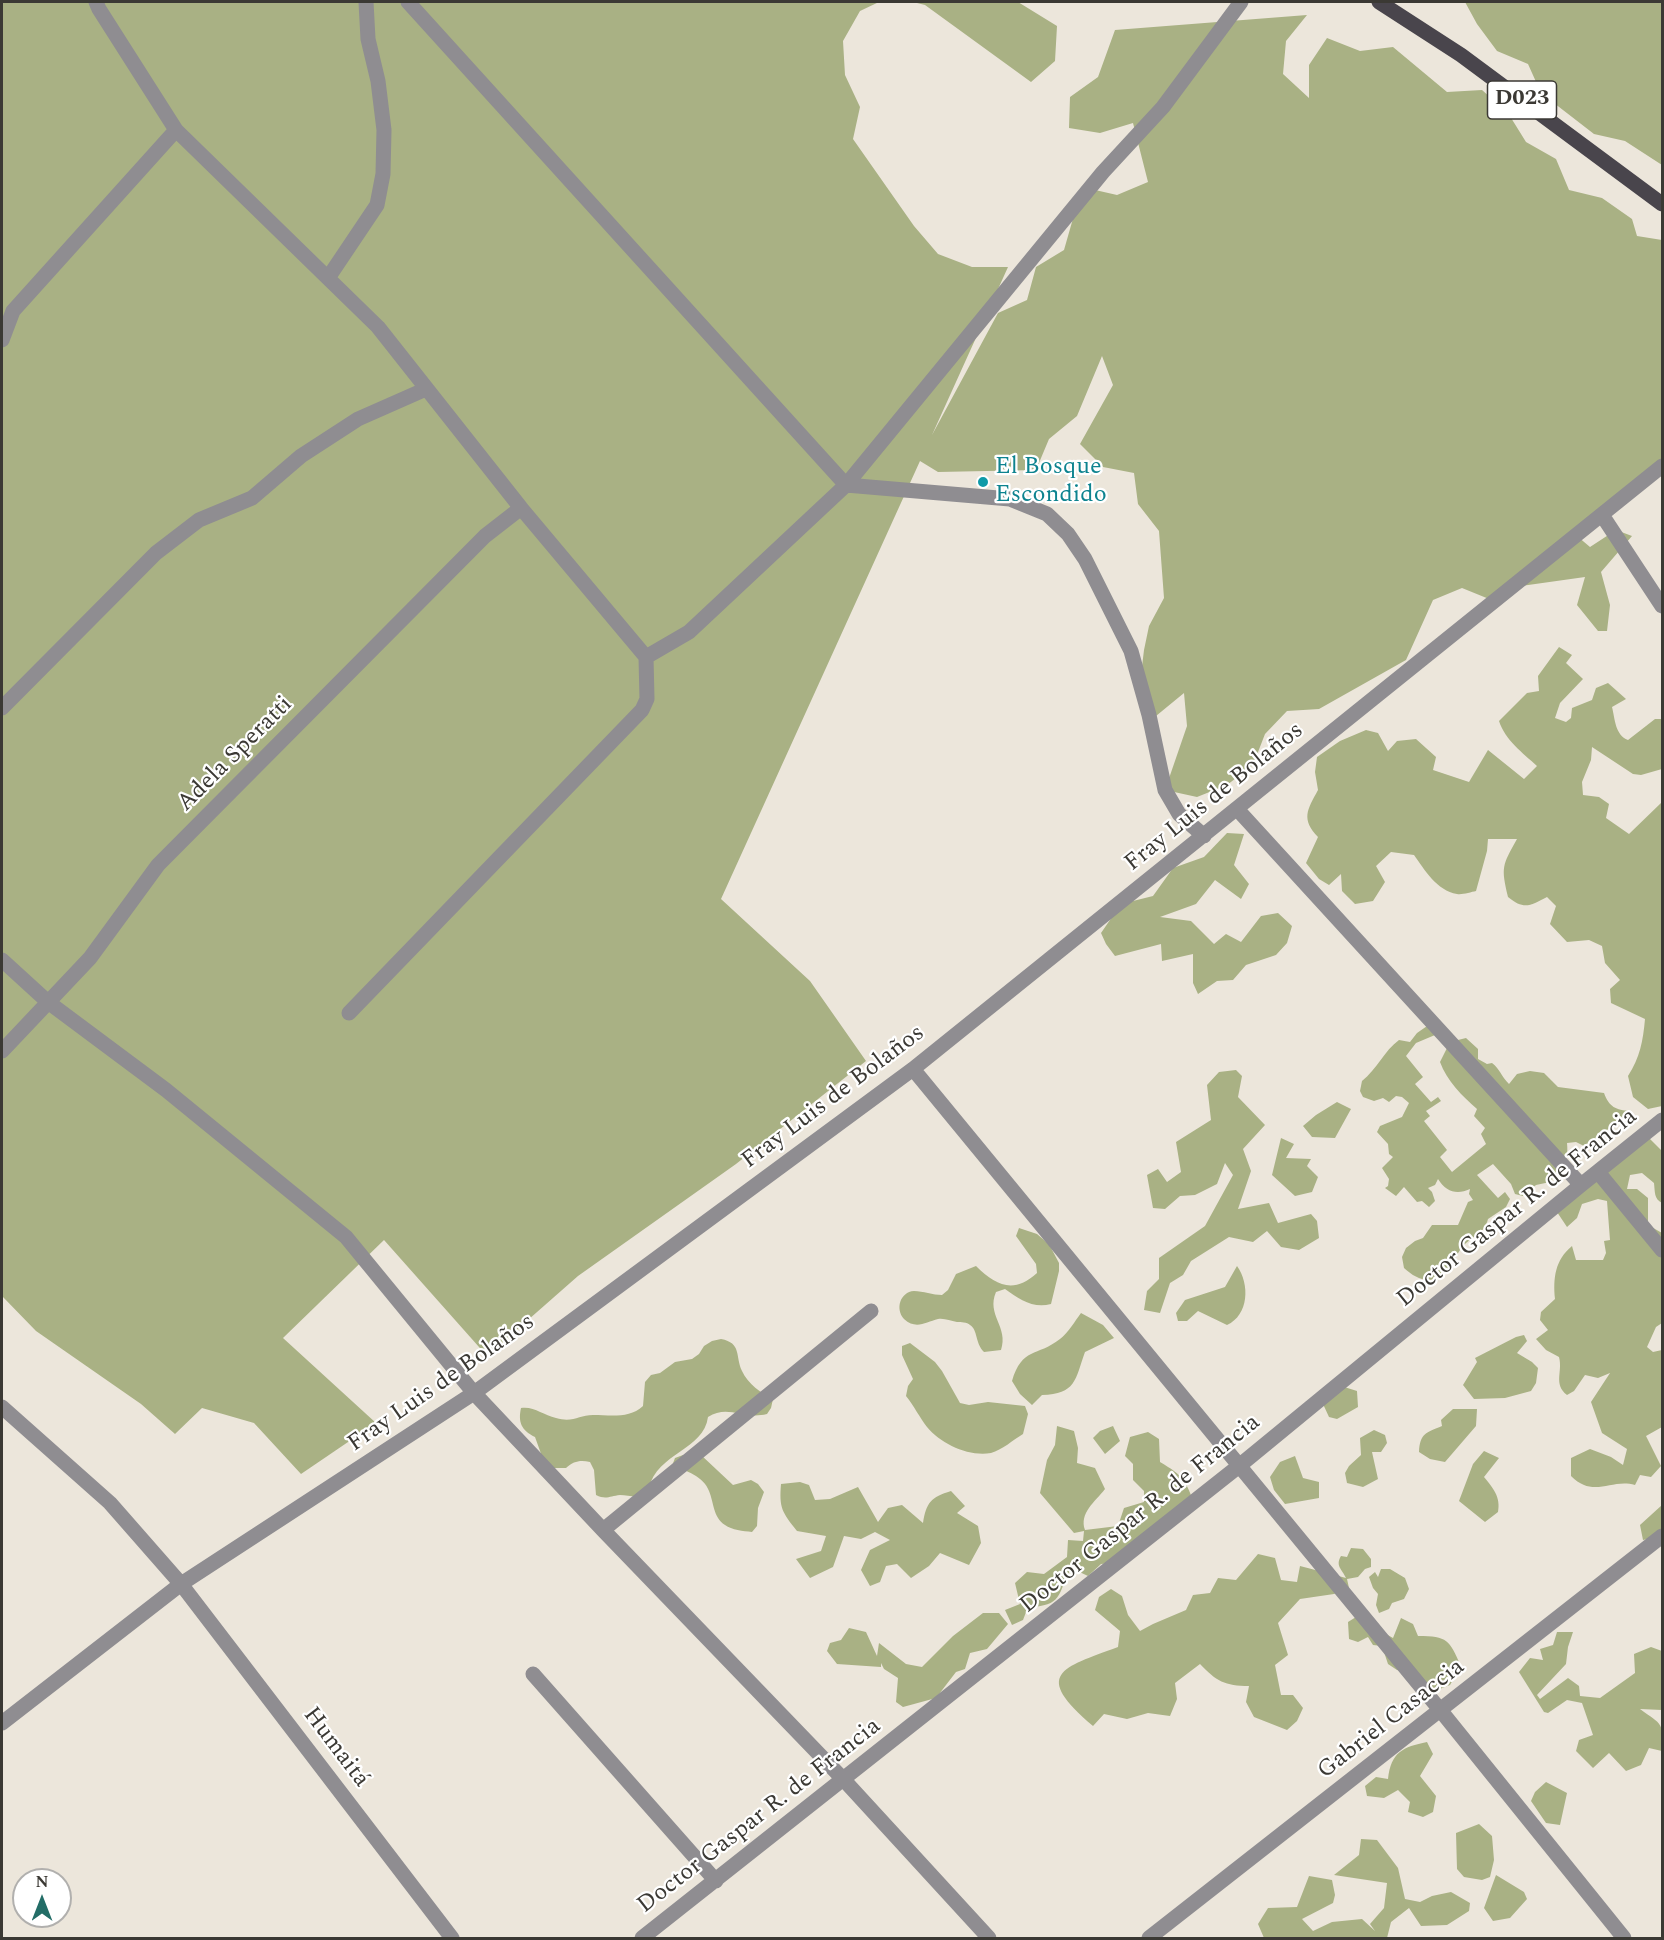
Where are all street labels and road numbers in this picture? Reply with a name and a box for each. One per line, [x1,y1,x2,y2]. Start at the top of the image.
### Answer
road number: D023 [1488,81,1556,119]
street label: Adela Speratti [172,691,300,819]
street label: Fray Luis de Bolaños [1120,717,1310,879]
street label: Fray Luis de Bolaños [737,1020,931,1176]
street label: Doctor Gaspar R. de Francia [1392,1103,1644,1315]
street label: Fray Luis de Bolaños [343,1309,541,1459]
street label: Doctor Gaspar R. de Francia [1015,1409,1267,1621]
street label: Gabriel Casaccia [1313,1654,1471,1786]
street label: Humaitá [296,1702,374,1794]
street label: Doctor Gaspar R. de Francia [633,1713,887,1921]

